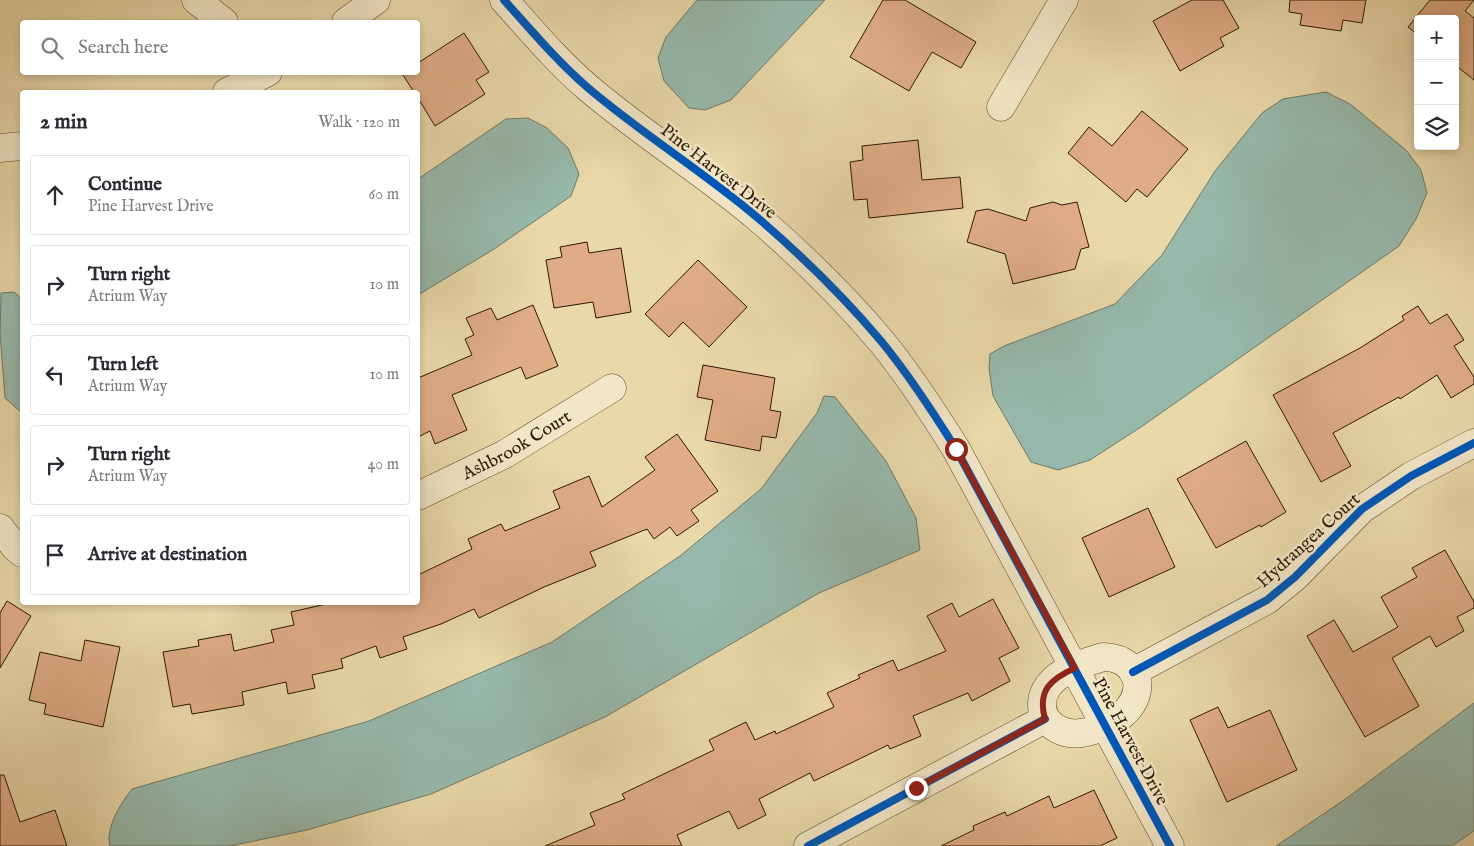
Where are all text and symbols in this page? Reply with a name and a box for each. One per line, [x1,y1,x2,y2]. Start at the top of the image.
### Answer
map controls [1414,15,1459,150]
button: + [1414,15,1459,60]
search box [20,20,420,75]
icon: search [38,34,66,62]
text: Search here [78,36,169,60]
button: − [1414,60,1459,105]
button: layers [1414,105,1459,150]
text: 2 min [40,109,87,136]
text: Walk · 120 m [318,113,400,133]
street label: Pine Harvest Drive [655,120,781,225]
text: Continue [88,173,162,197]
icon: ahead [41,181,69,209]
text: 60 m [369,185,399,205]
text: Pine Harvest Drive [88,197,214,217]
text: Turn right [88,263,170,287]
icon: right [41,271,69,299]
text: 10 m [369,275,399,295]
text: Atrium Way [88,287,167,307]
text: Turn left [88,353,159,377]
icon: left [41,361,69,389]
text: 10 m [369,365,399,385]
text: Atrium Way [88,377,167,397]
street label: Ashbrook Court [458,406,576,486]
route start [945,438,968,461]
text: Turn right [88,443,170,467]
icon: right [41,451,69,479]
text: 40 m [367,455,399,475]
text: Atrium Way [88,467,167,487]
street label: Hydrangea Court [1252,489,1366,594]
icon: arrive [41,541,69,569]
text: Arrive at destination [88,543,247,567]
street label: Pine Harvest Drive [1086,674,1173,810]
route end [905,777,928,800]

